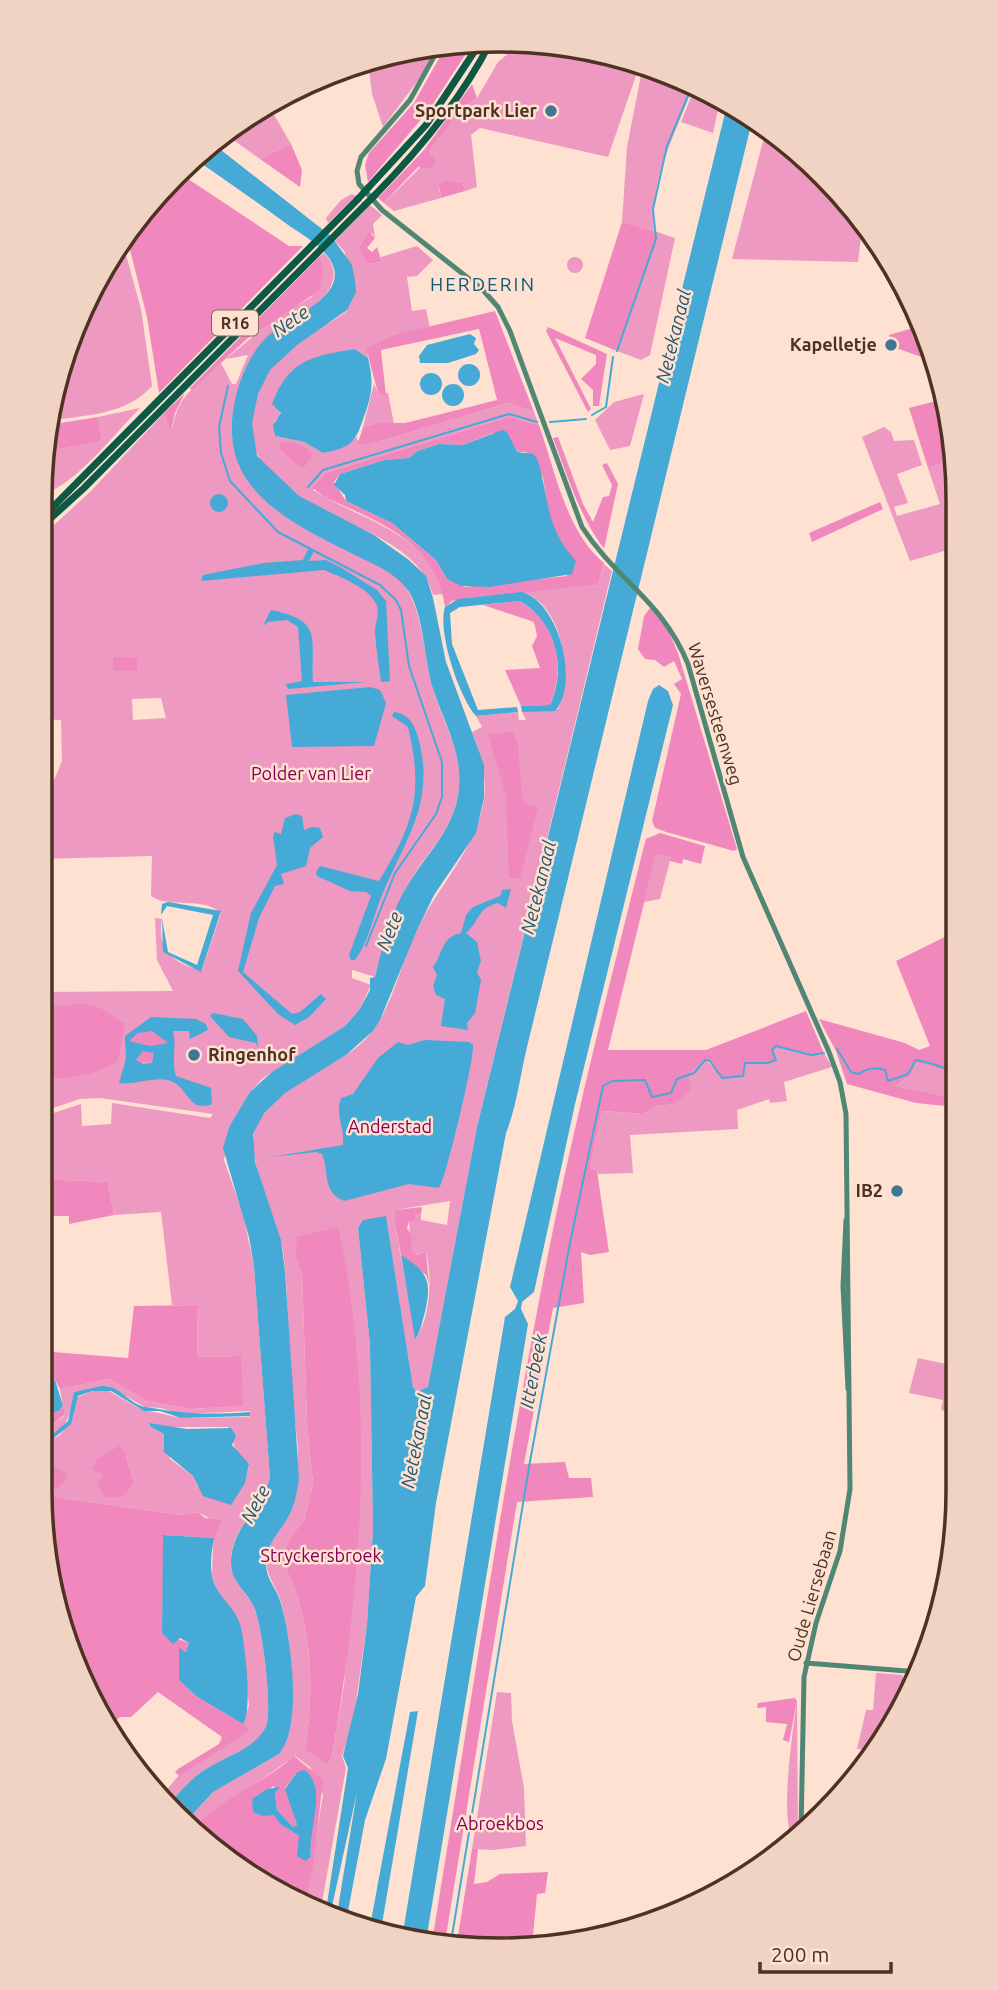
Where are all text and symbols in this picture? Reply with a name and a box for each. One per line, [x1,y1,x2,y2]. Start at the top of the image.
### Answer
place label: Sportpark Lier [415,100,538,120]
marker: Sportpark Lier [543,103,559,119]
district label: HERDERIN [430,273,536,295]
water label: Netekanaal [651,286,695,385]
water label: Nete [267,300,313,341]
road number: R16 [212,310,258,336]
place label: Kapelletje [790,334,877,354]
marker: Kapelletje [883,337,899,353]
street label: Waversesteenweg [685,640,747,787]
park label: Polder van Lier [251,763,371,783]
water label: Netekanaal [516,837,560,936]
water label: Nete [371,908,407,954]
place label: Ringenhof [208,1044,296,1064]
marker: Ringenhof [186,1047,202,1063]
park label: Anderstad [348,1116,432,1136]
place label: IB2 [855,1180,883,1200]
marker: IB2 [889,1183,905,1199]
water label: Itterbeek [515,1332,551,1410]
water label: Netekanaal [396,1391,436,1490]
water label: Nete [236,1481,274,1527]
street label: Oude Liersebaan [783,1528,839,1664]
park label: Stryckersbroek [261,1545,381,1565]
park label: Abroekbos [456,1813,544,1833]
scale bar [760,1930,891,1974]
text: 200 m [771,1942,829,1966]

